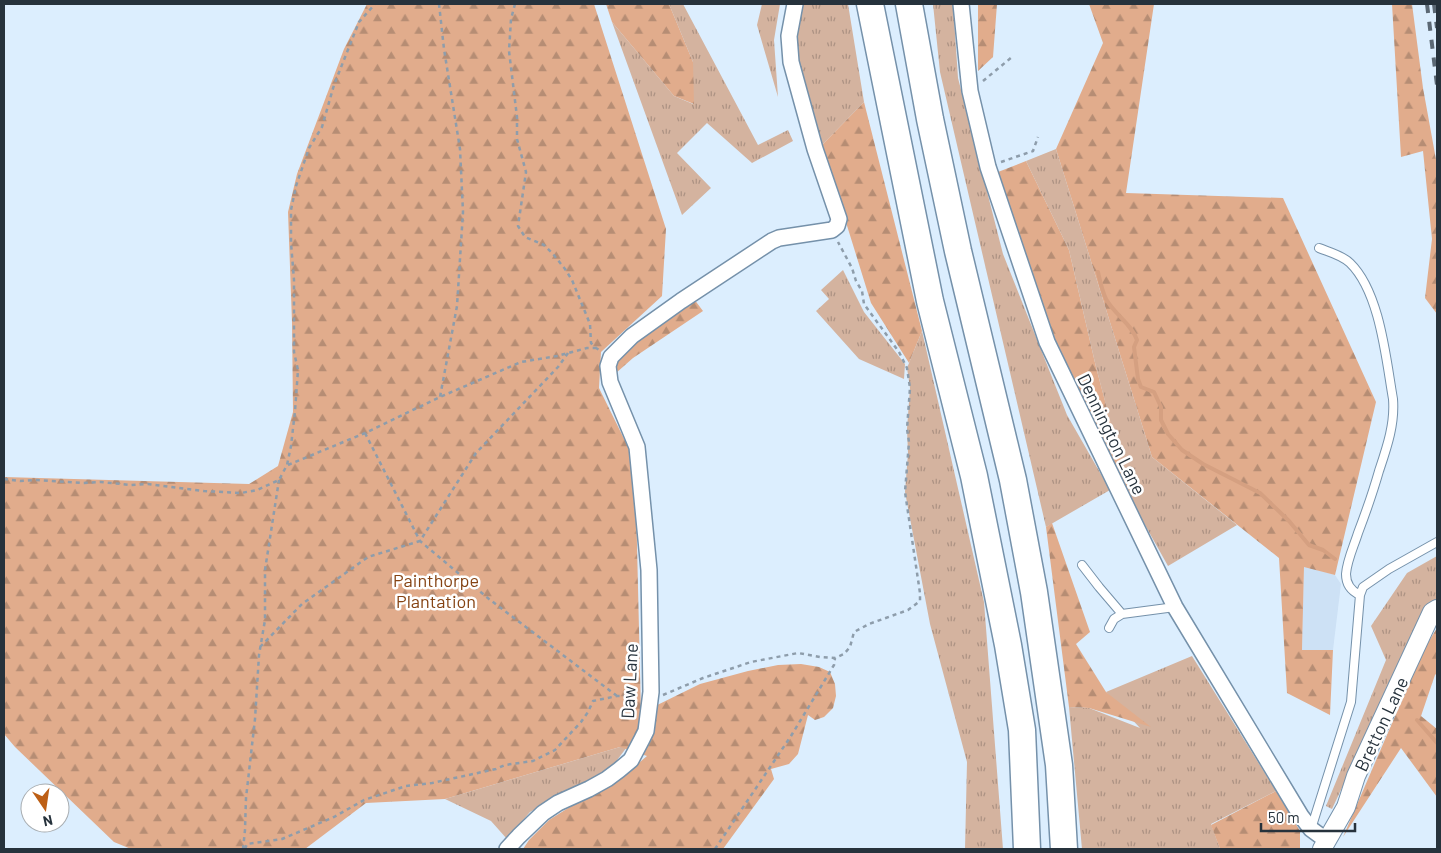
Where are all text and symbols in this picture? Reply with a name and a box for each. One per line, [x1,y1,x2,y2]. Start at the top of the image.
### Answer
street label: Dennington Lane [1073,370,1151,498]
park label: Painthorpe Plantation [393,569,479,612]
street label: Daw Lane [616,643,642,719]
street label: Bretton Lane [1350,673,1412,775]
north arrow [20,783,70,833]
scale bar [1261,800,1355,832]
text: 50 m [1268,808,1300,826]
text: N [42,812,54,830]

